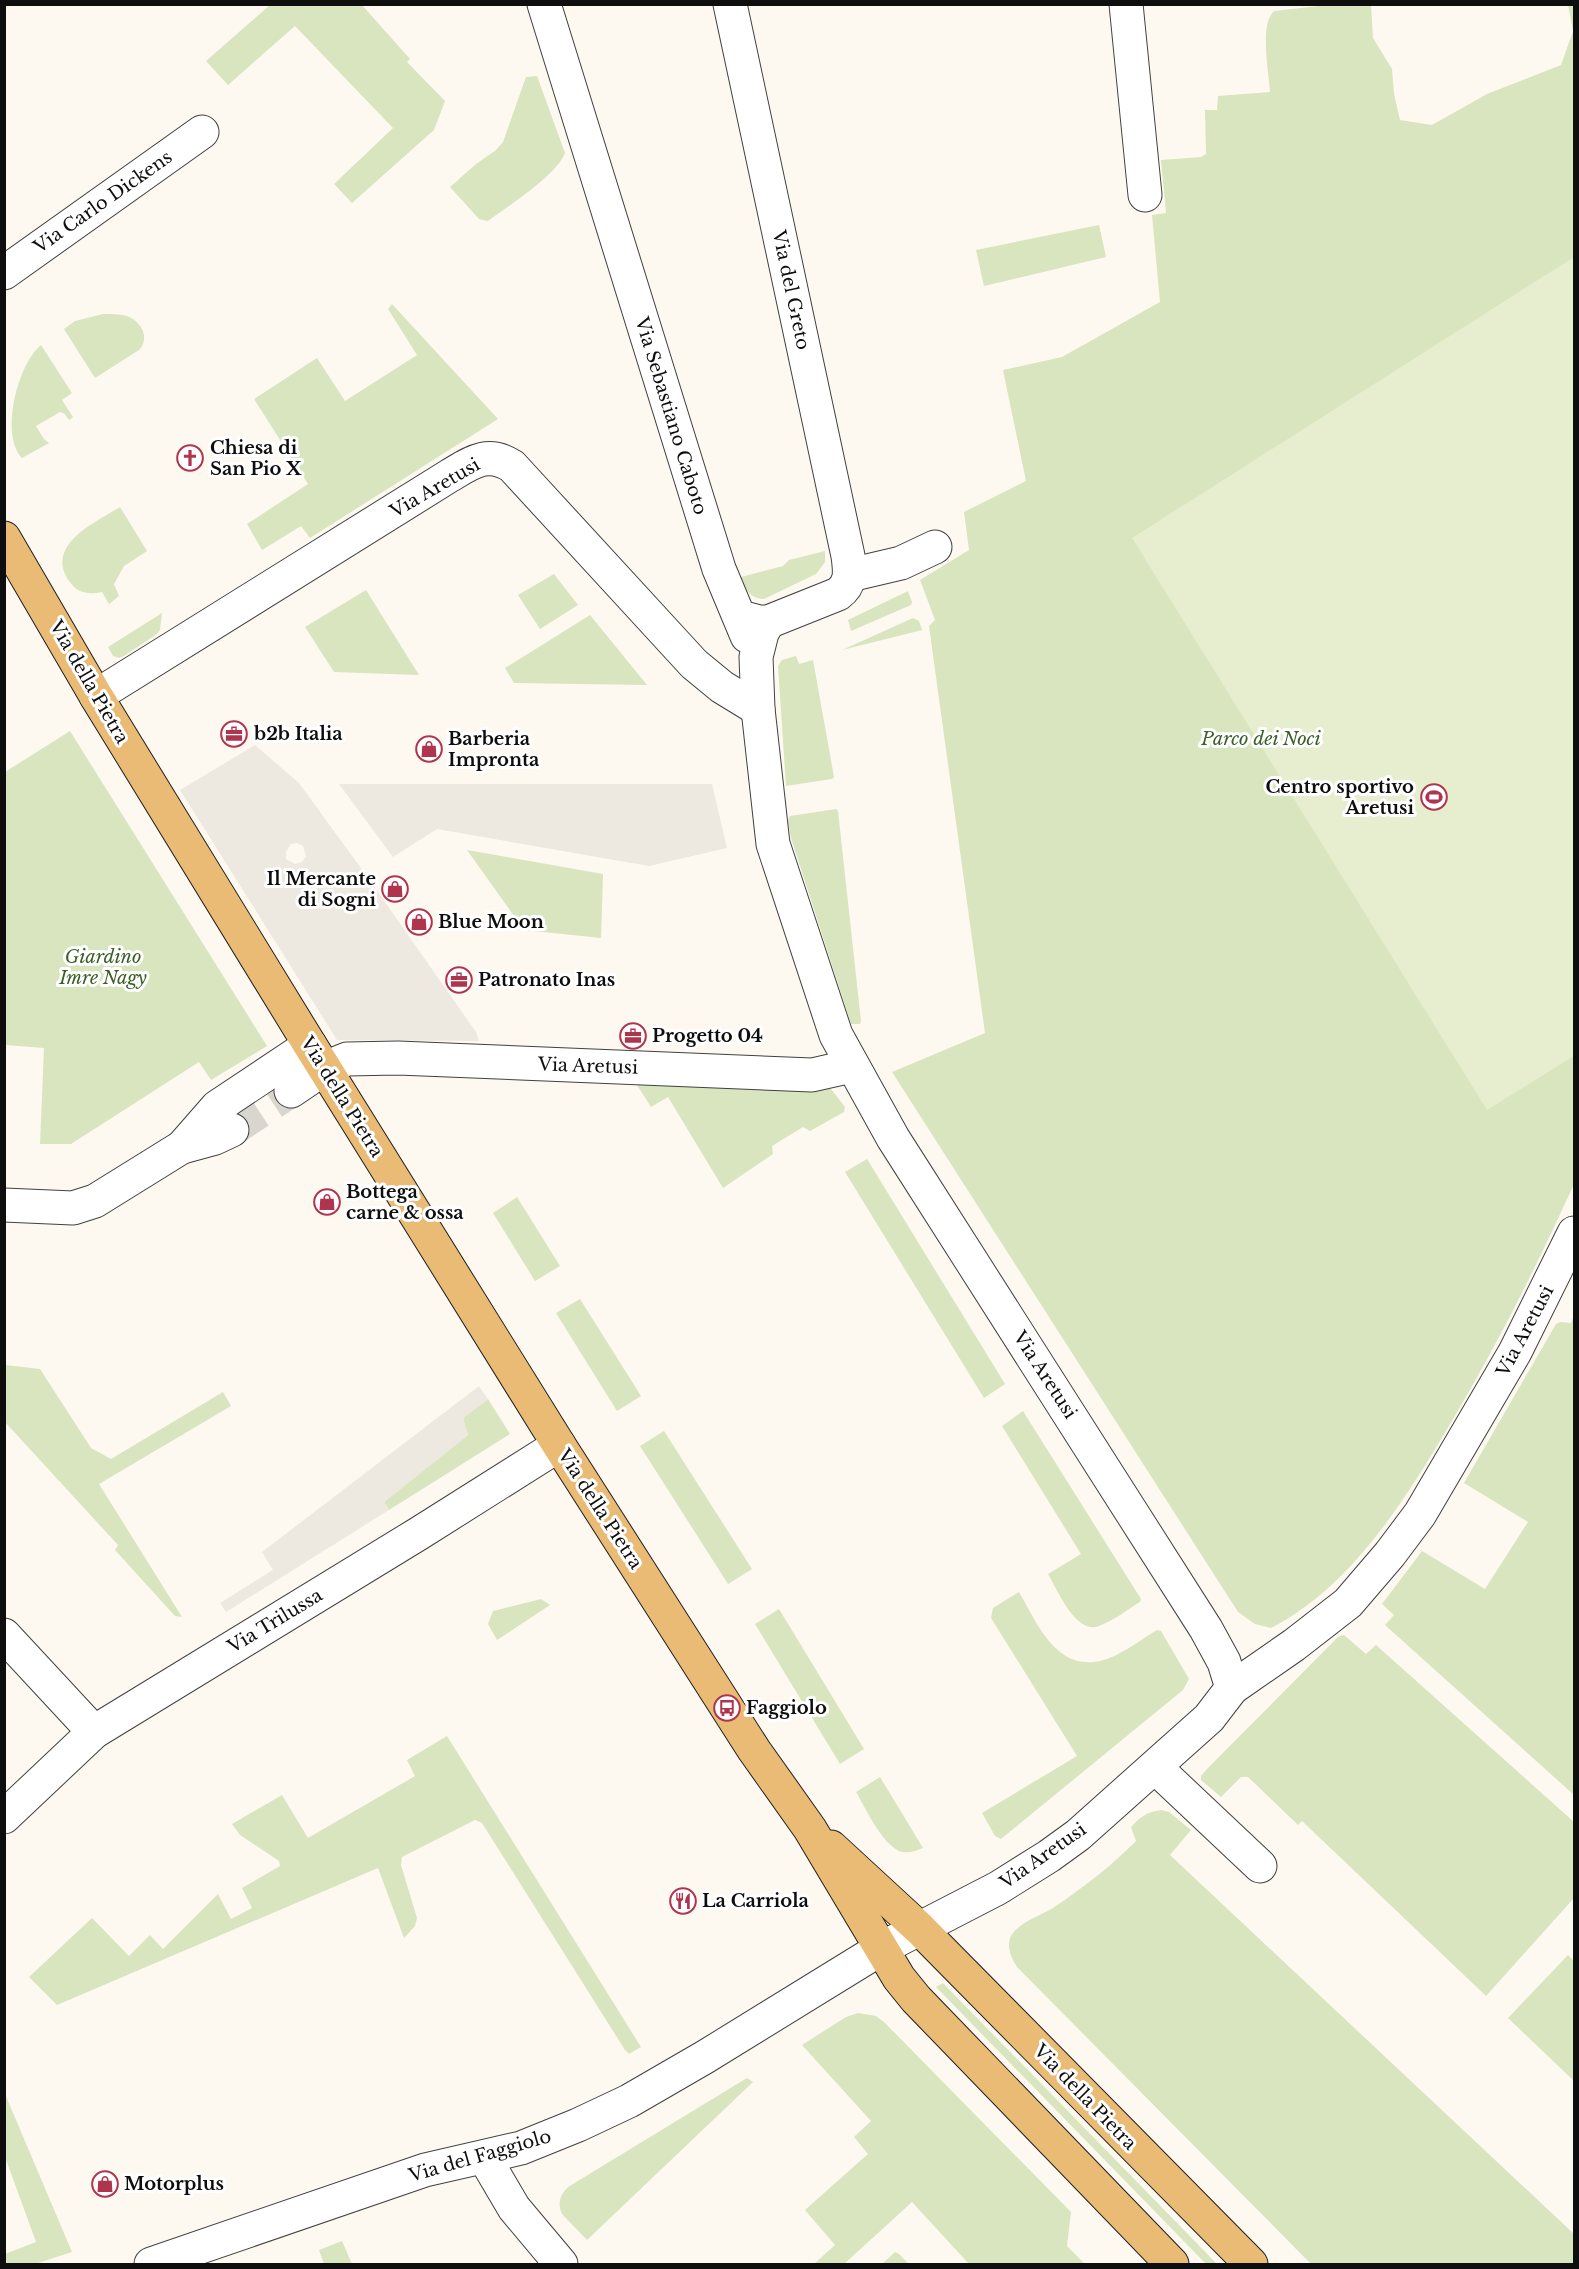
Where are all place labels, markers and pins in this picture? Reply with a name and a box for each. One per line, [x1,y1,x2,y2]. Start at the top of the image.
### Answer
place label: Chiesa di San Pio X [210,437,302,480]
church icon: Chiesa di San Pio X [175,443,205,473]
office icon: b2b Italia [219,719,249,749]
place label: b2b Italia [253,723,343,745]
place label: Barberia Impronta [448,728,540,771]
shop icon: Barberia Impronta [414,734,444,764]
place label: Centro sportivo Aretusi [1265,776,1414,819]
sports icon: Centro sportivo Aretusi [1419,782,1449,812]
place label: Il Mercante di Sogni [267,868,377,911]
shop icon: Il Mercante di Sogni [380,874,410,904]
shop icon: Blue Moon [404,907,434,937]
place label: Blue Moon [438,911,544,933]
office icon: Patronato Inas [444,965,474,995]
place label: Patronato Inas [478,969,615,991]
office icon: Progetto 04 [618,1021,648,1051]
place label: Progetto 04 [652,1025,763,1047]
place label: Bottega carne & ossa [346,1181,464,1224]
shop icon: Bottega carne & ossa [312,1187,342,1217]
bus stop icon: Faggiolo [712,1693,742,1723]
place label: Faggiolo [746,1697,827,1719]
restaurant icon: La Carriola [668,1886,698,1916]
place label: La Carriola [702,1890,810,1912]
shop icon: Motorplus [90,2169,120,2199]
place label: Motorplus [124,2173,224,2195]

